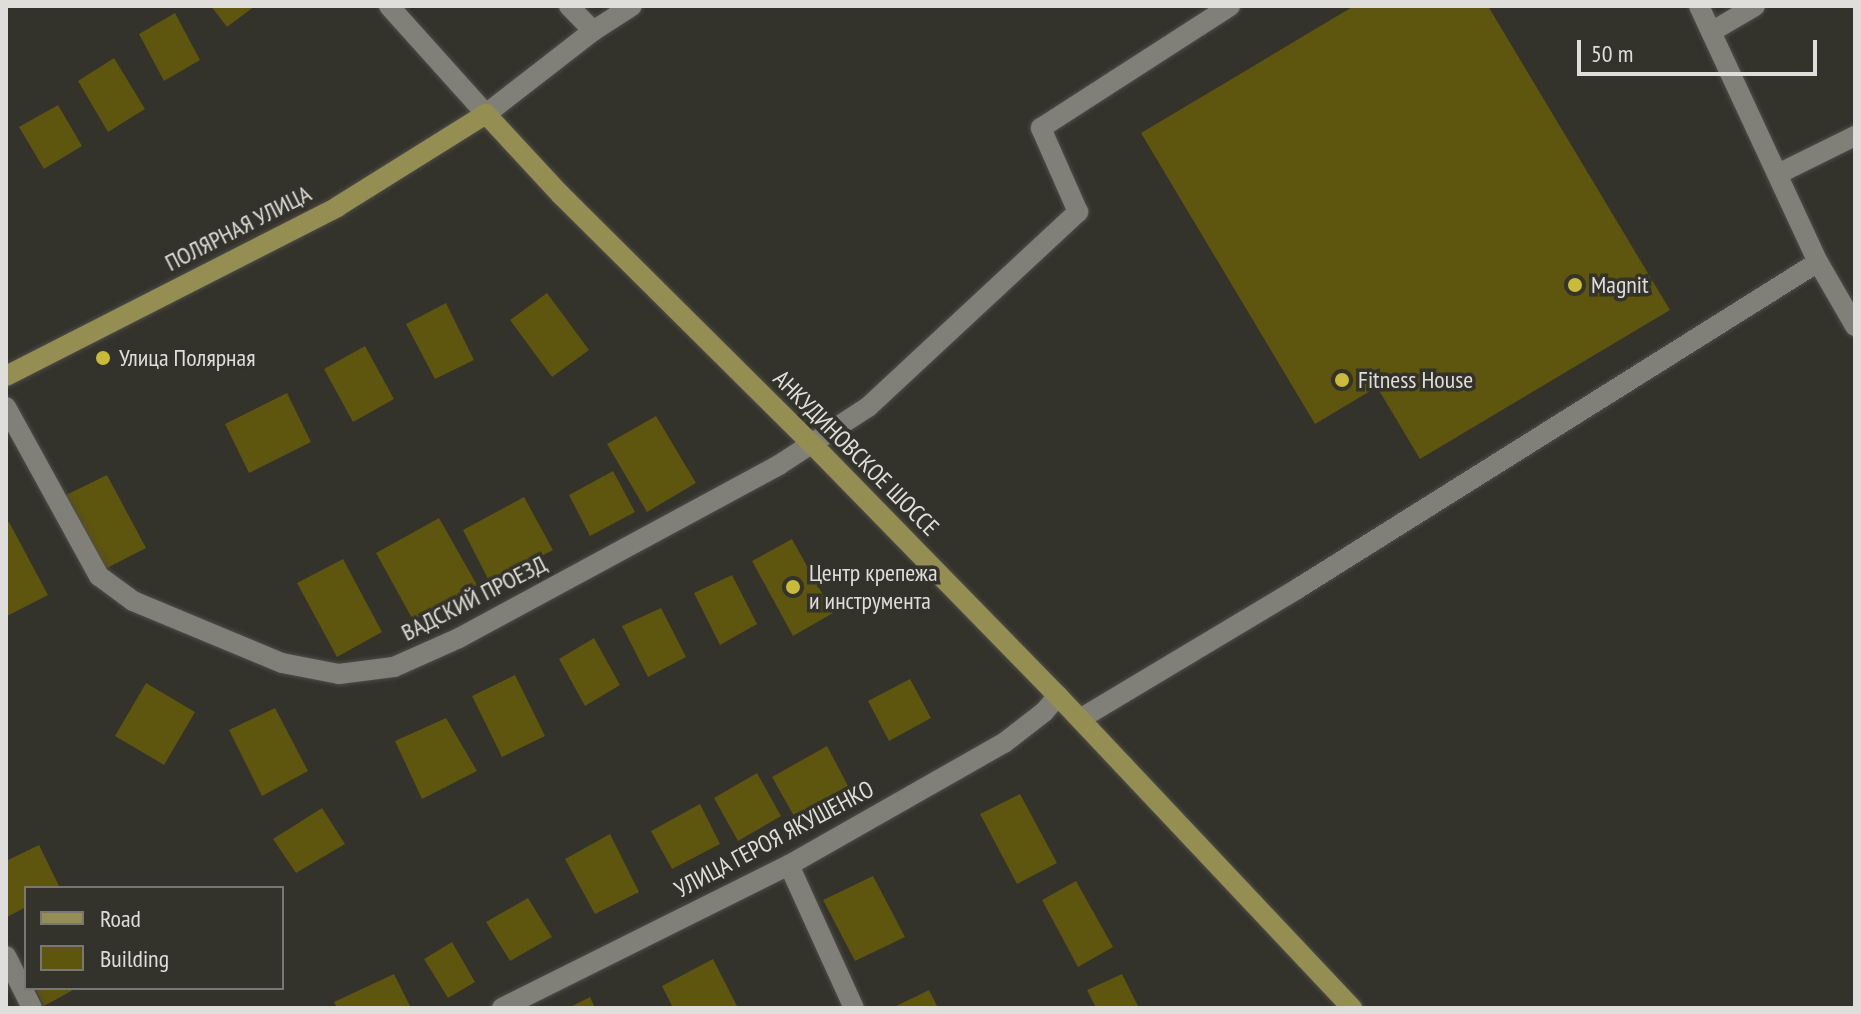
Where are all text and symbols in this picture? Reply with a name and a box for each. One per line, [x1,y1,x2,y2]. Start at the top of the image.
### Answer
scale bar [1581,24,1821,74]
text: 50 m [1591,38,1633,69]
street label: ПОЛЯРНАЯ УЛИЦА [160,179,316,277]
place label: Magnit [1591,271,1649,299]
marker: Magnit [1566,276,1584,294]
place label: Улица Полярная [119,344,255,372]
marker: Улица Полярная [94,349,112,367]
street label: АНКУДИНОВСКОЕ ШОССЕ [767,364,945,542]
place label: Fitness House [1358,366,1473,394]
marker: Fitness House [1333,371,1351,389]
street label: ВАДСКИЙ ПРОЕЗД [397,549,551,647]
place label: Центр крепежа и инструмента [809,559,938,615]
marker: Центр крепежа и инструмента [784,578,802,596]
street label: УЛИЦА ГЕРОЯ ЯКУШЕНКО [669,774,879,904]
legend [24,886,284,990]
text: Road [100,903,141,934]
text: Building [100,943,169,974]

